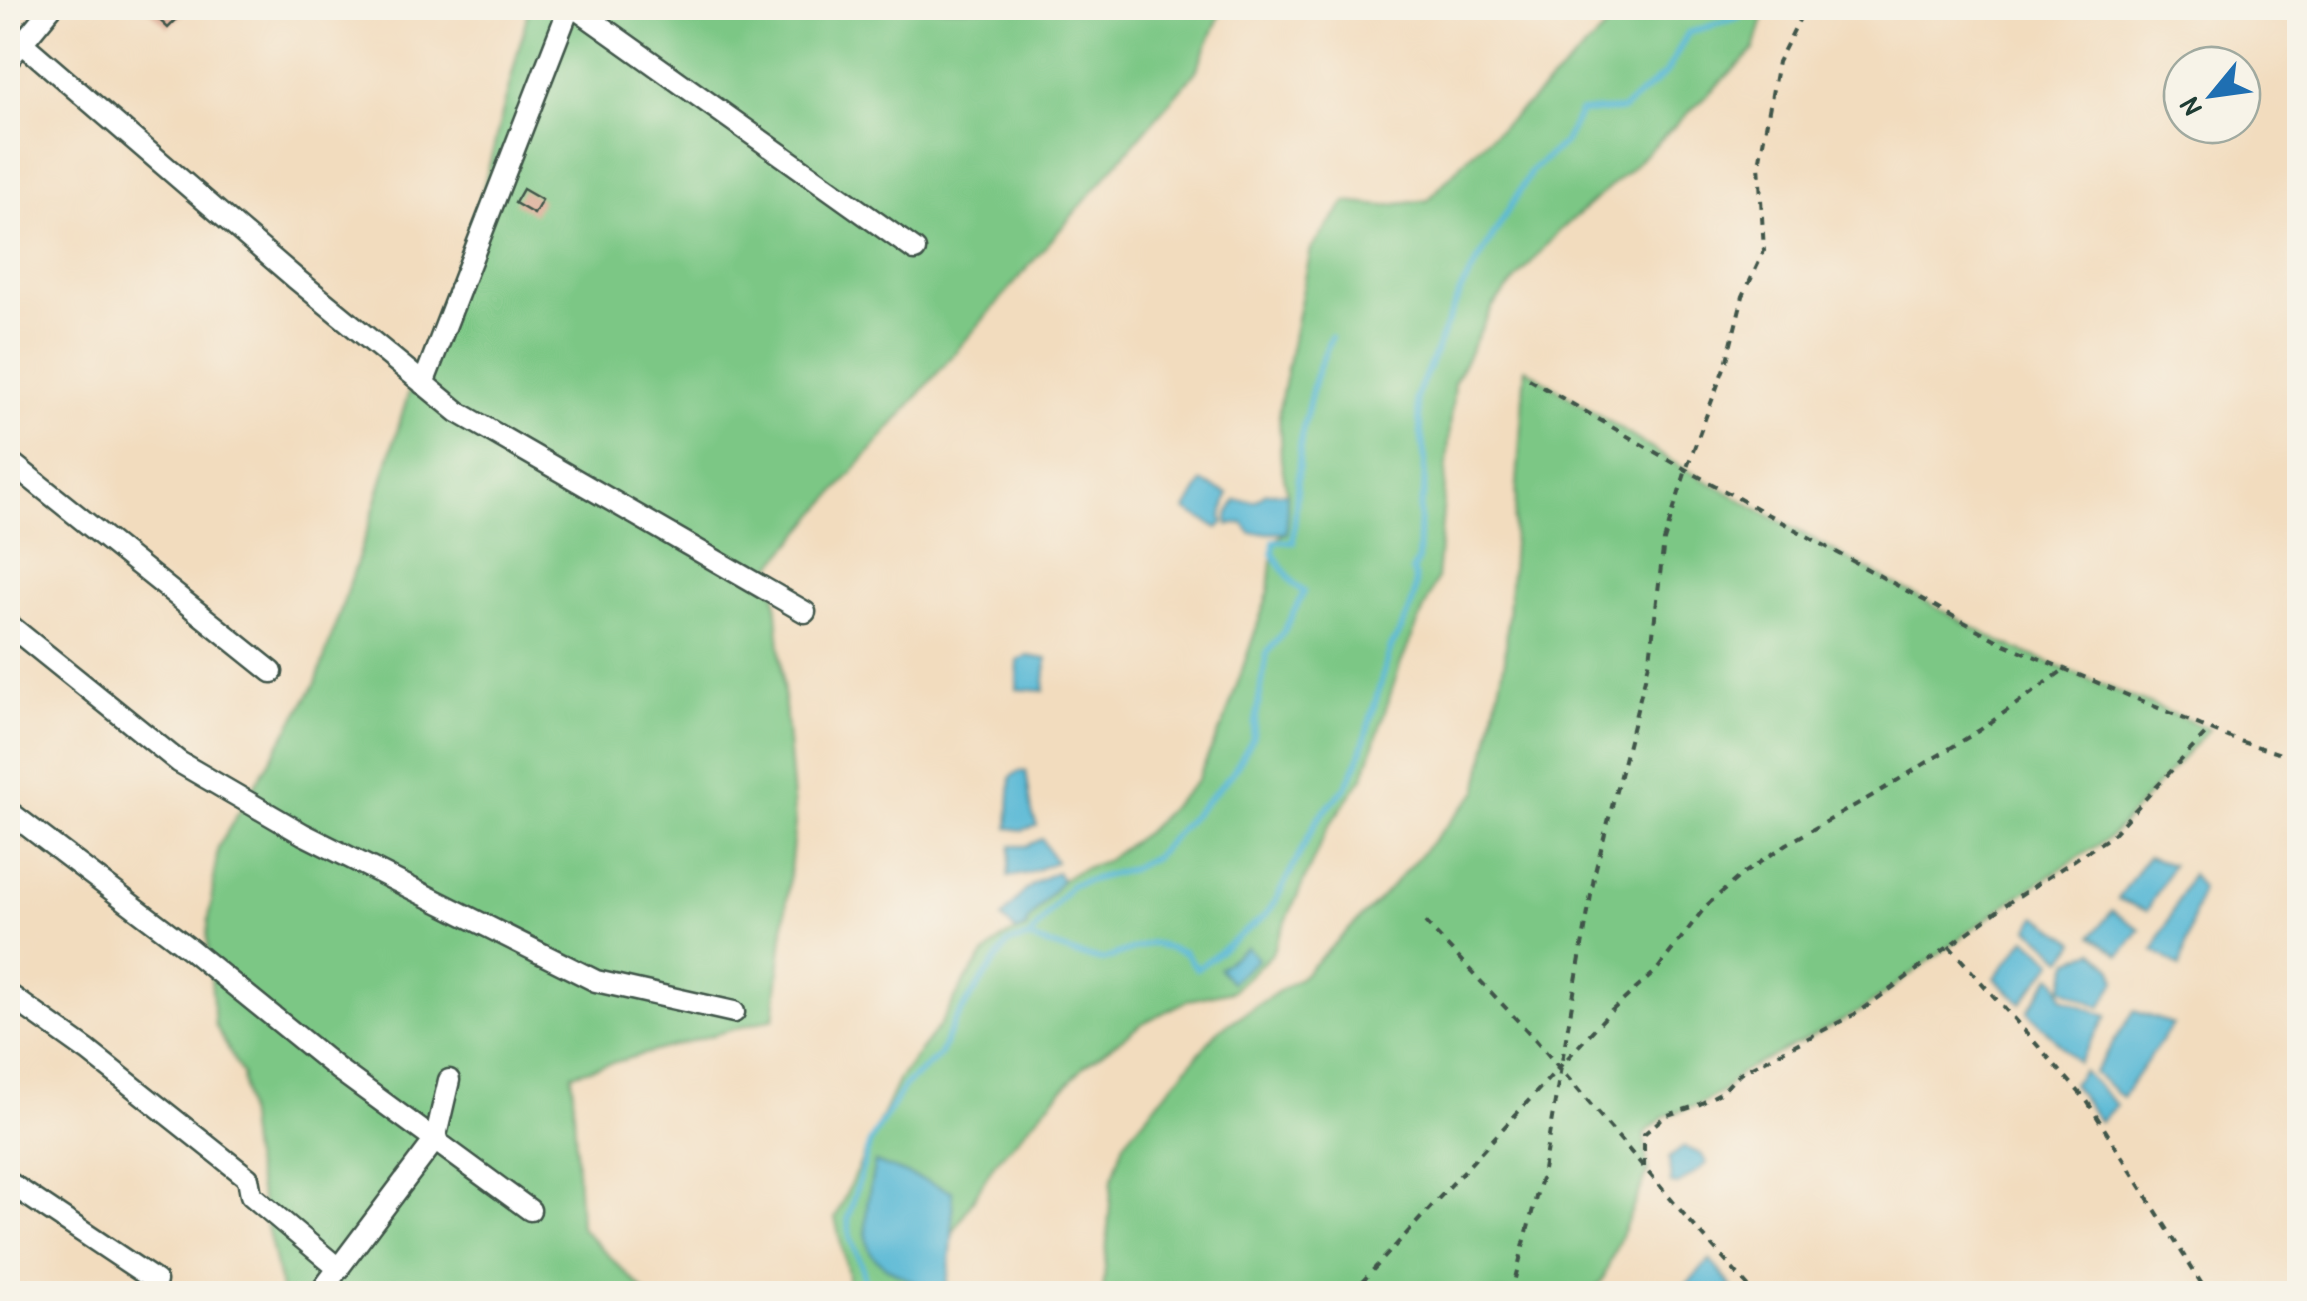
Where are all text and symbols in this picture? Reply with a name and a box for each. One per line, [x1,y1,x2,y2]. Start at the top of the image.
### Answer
north arrow [2162,45,2262,145]
text: N [2170,91,2210,123]

